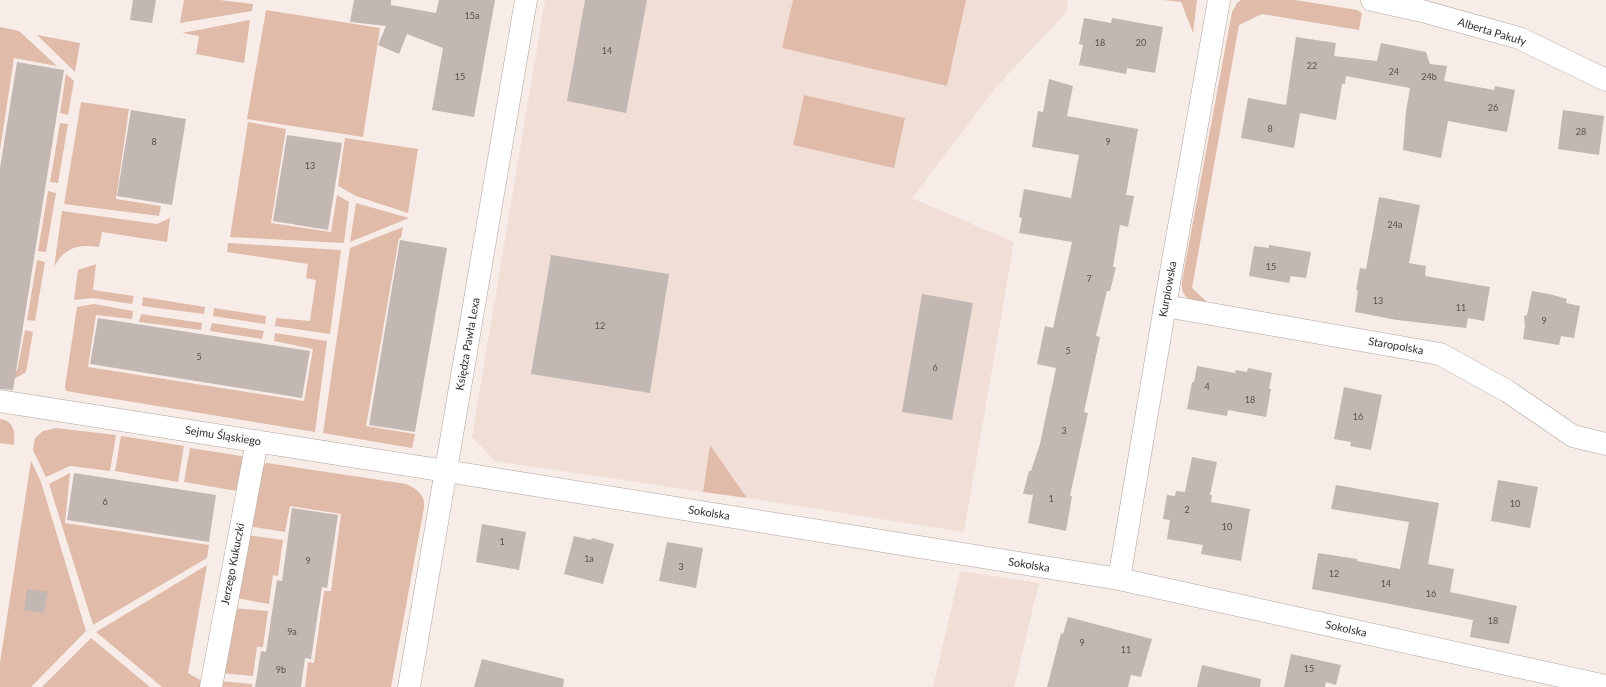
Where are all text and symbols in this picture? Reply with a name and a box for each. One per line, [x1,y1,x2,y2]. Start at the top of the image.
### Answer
house number: 15a [465,11,479,21]
street label: Alberta Pakuły [1456,15,1528,49]
house number: 18 [1095,38,1105,48]
house number: 20 [1136,38,1146,48]
house number: 14 [602,46,612,56]
house number: 22 [1307,61,1317,71]
house number: 24 [1389,67,1399,77]
house number: 15 [455,72,465,82]
house number: 24b [1421,72,1437,82]
house number: 26 [1488,103,1498,113]
house number: 8 [1267,124,1273,134]
house number: 28 [1576,127,1586,137]
house number: 8 [151,137,157,147]
house number: 9 [1105,137,1111,147]
house number: 13 [305,161,315,171]
house number: 24a [1388,220,1402,230]
street label: Kurpiowska [1157,260,1179,318]
house number: 15 [1266,262,1276,272]
house number: 7 [1086,274,1092,284]
house number: 13 [1373,296,1383,306]
street label: Księdza Pawła Lexa [453,297,483,391]
house number: 11 [1456,303,1466,313]
house number: 9 [1541,316,1547,326]
house number: 12 [595,321,605,331]
street label: Staropolska [1367,335,1425,357]
house number: 5 [1065,346,1071,356]
house number: 5 [196,352,202,362]
house number: 6 [932,363,938,373]
house number: 4 [1204,382,1210,392]
house number: 18 [1245,395,1255,405]
house number: 16 [1353,412,1363,422]
street label: Sejmu Śląskiego [184,423,262,449]
house number: 3 [1061,426,1067,436]
house number: 1 [1048,494,1054,504]
house number: 6 [102,497,108,507]
house number: 10 [1510,499,1520,509]
street label: Sokolska [687,503,731,523]
house number: 2 [1184,505,1190,515]
street label: Jerzego Kukuczki [219,522,247,606]
house number: 10 [1222,522,1232,532]
house number: 1 [499,537,505,547]
house number: 1a [584,554,594,564]
street label: Sokolska [1007,555,1051,575]
house number: 9 [305,556,311,566]
house number: 3 [678,562,684,572]
house number: 12 [1329,569,1339,579]
house number: 14 [1381,579,1391,589]
house number: 16 [1426,589,1436,599]
house number: 18 [1488,616,1498,626]
street label: Sokolska [1324,618,1368,640]
house number: 9a [287,627,297,637]
house number: 9 [1079,638,1085,648]
house number: 11 [1121,645,1131,655]
house number: 15 [1304,664,1314,674]
house number: 9b [276,665,286,675]

